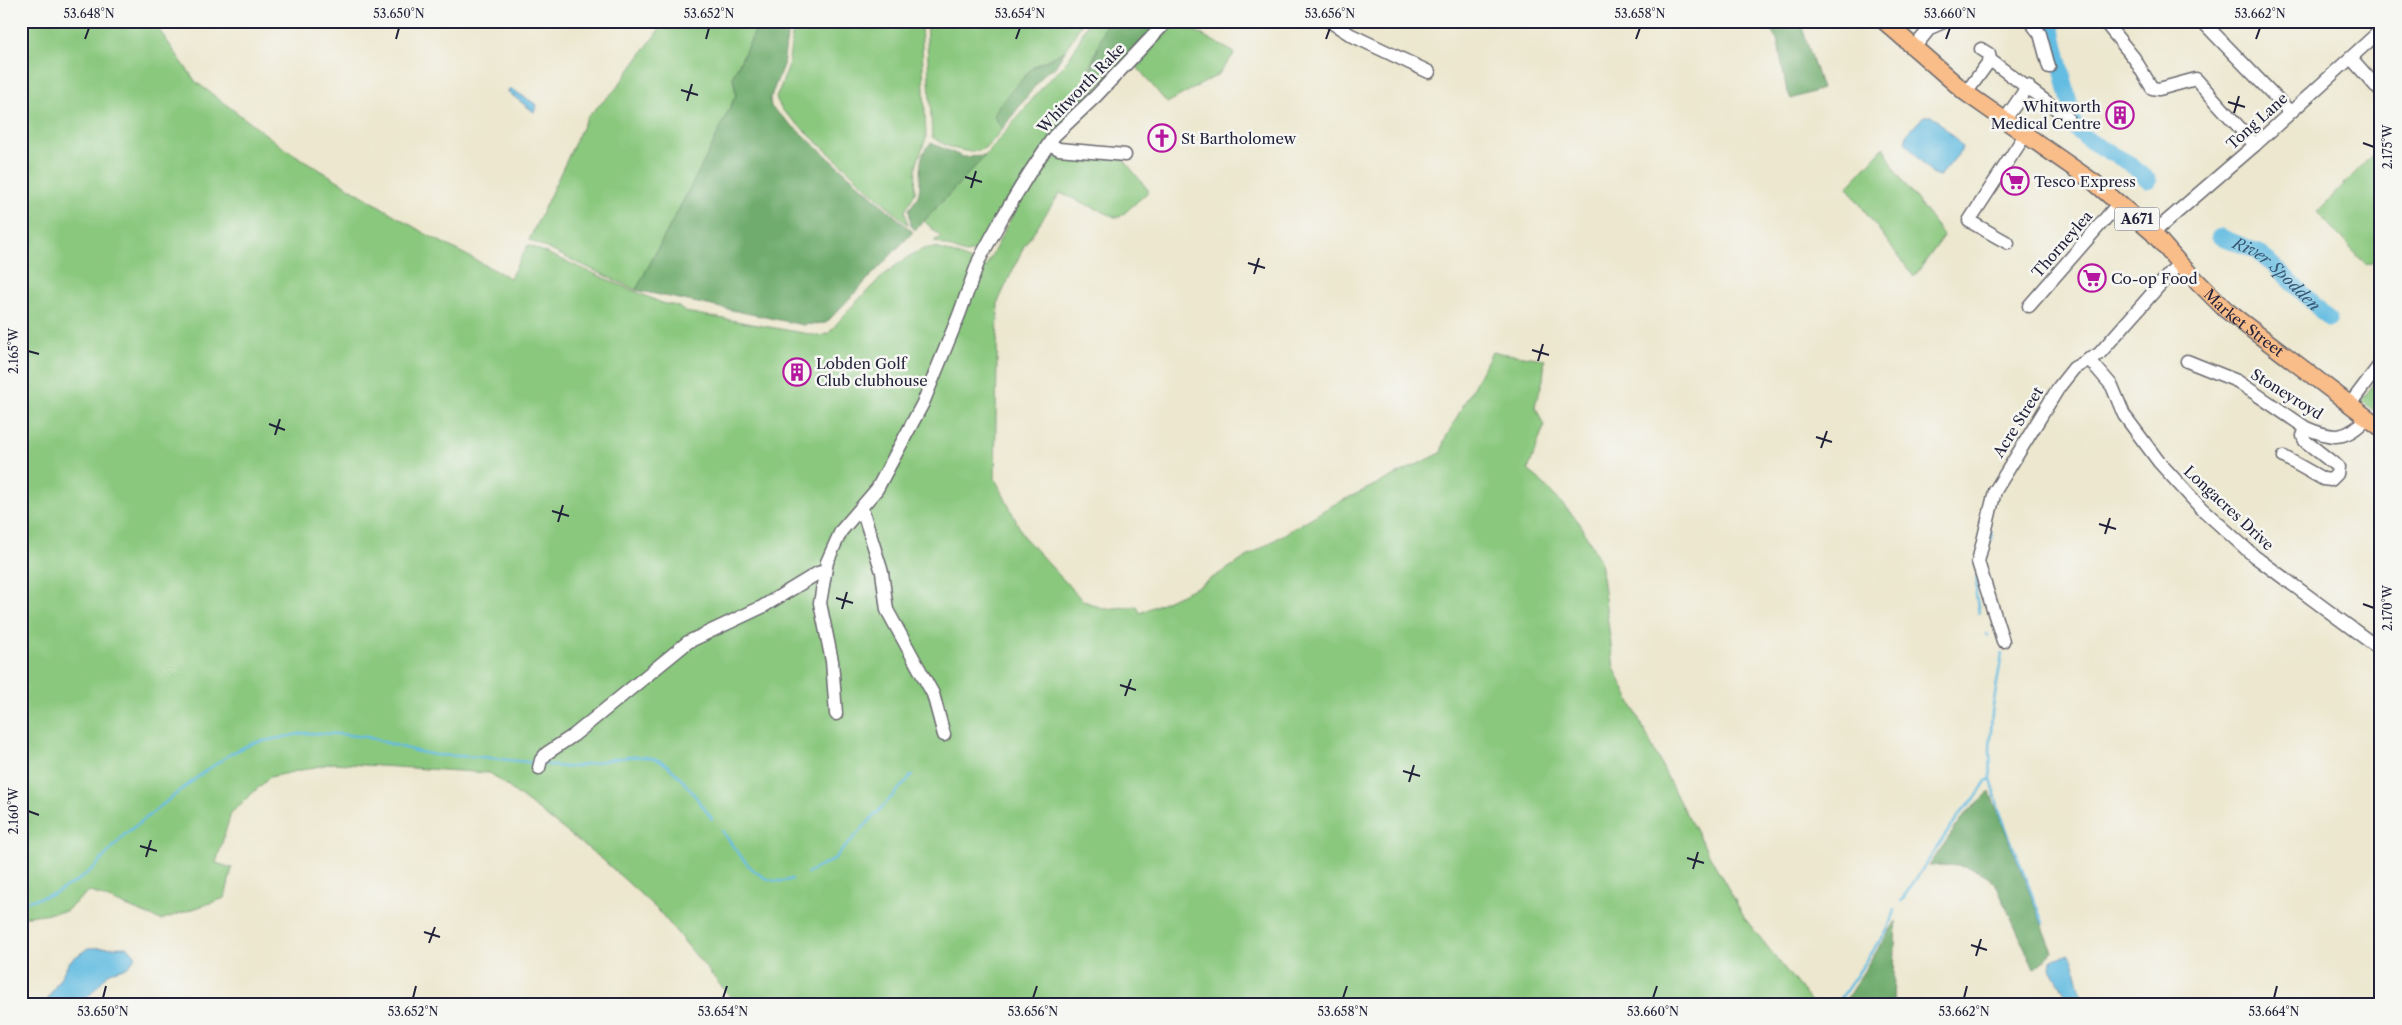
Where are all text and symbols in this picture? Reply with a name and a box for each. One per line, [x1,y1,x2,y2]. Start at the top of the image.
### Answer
text: 53.648°N [63,6,115,21]
text: 53.650°N [373,6,425,21]
text: 53.652°N [684,6,734,21]
text: 53.654°N [995,6,1045,21]
text: 53.656°N [1305,6,1355,21]
text: 53.658°N [1615,6,1666,21]
text: 53.660°N [1924,6,1976,21]
text: 53.662°N [2234,6,2286,21]
street label: Whitworth Rake [1033,39,1129,138]
street label: Tong Lane [2222,89,2292,153]
place label: Whitworth Medical Centre [1991,97,2102,133]
building icon: Whitworth Medical Centre [2105,100,2135,130]
church icon: St Bartholomew [1147,123,1177,153]
text: 2.175°W [2380,124,2395,169]
place label: St Bartholomew [1181,129,1297,148]
supermarket icon: Tesco Express [2000,166,2030,196]
place label: Tesco Express [2034,172,2136,191]
street label: Thorneylea [2028,207,2096,281]
road number: A671 [2114,208,2160,230]
water label: River Spodden [2228,232,2325,315]
supermarket icon: Co-op Food [2077,263,2107,293]
place label: Co-op Food [2111,269,2198,288]
street label: Market Street [2200,284,2289,361]
text: 2.165°W [6,327,21,374]
place label: Lobden Golf Club clubhouse [816,354,928,390]
building icon: Lobden Golf Club clubhouse [782,357,812,387]
street label: Stoneyroyd [2247,364,2327,424]
street label: Acre Street [1988,383,2048,462]
street label: Longacres Drive [2180,461,2278,555]
text: 2.170°W [2380,584,2395,631]
text: 2.160°W [6,787,21,834]
text: 53.650°N [77,1004,129,1019]
text: 53.652°N [388,1004,438,1019]
text: 53.654°N [698,1004,748,1019]
text: 53.656°N [1008,1004,1058,1019]
text: 53.658°N [1318,1004,1369,1019]
text: 53.660°N [1627,1004,1679,1019]
text: 53.662°N [1938,1004,1990,1019]
text: 53.664°N [2248,1004,2300,1019]

